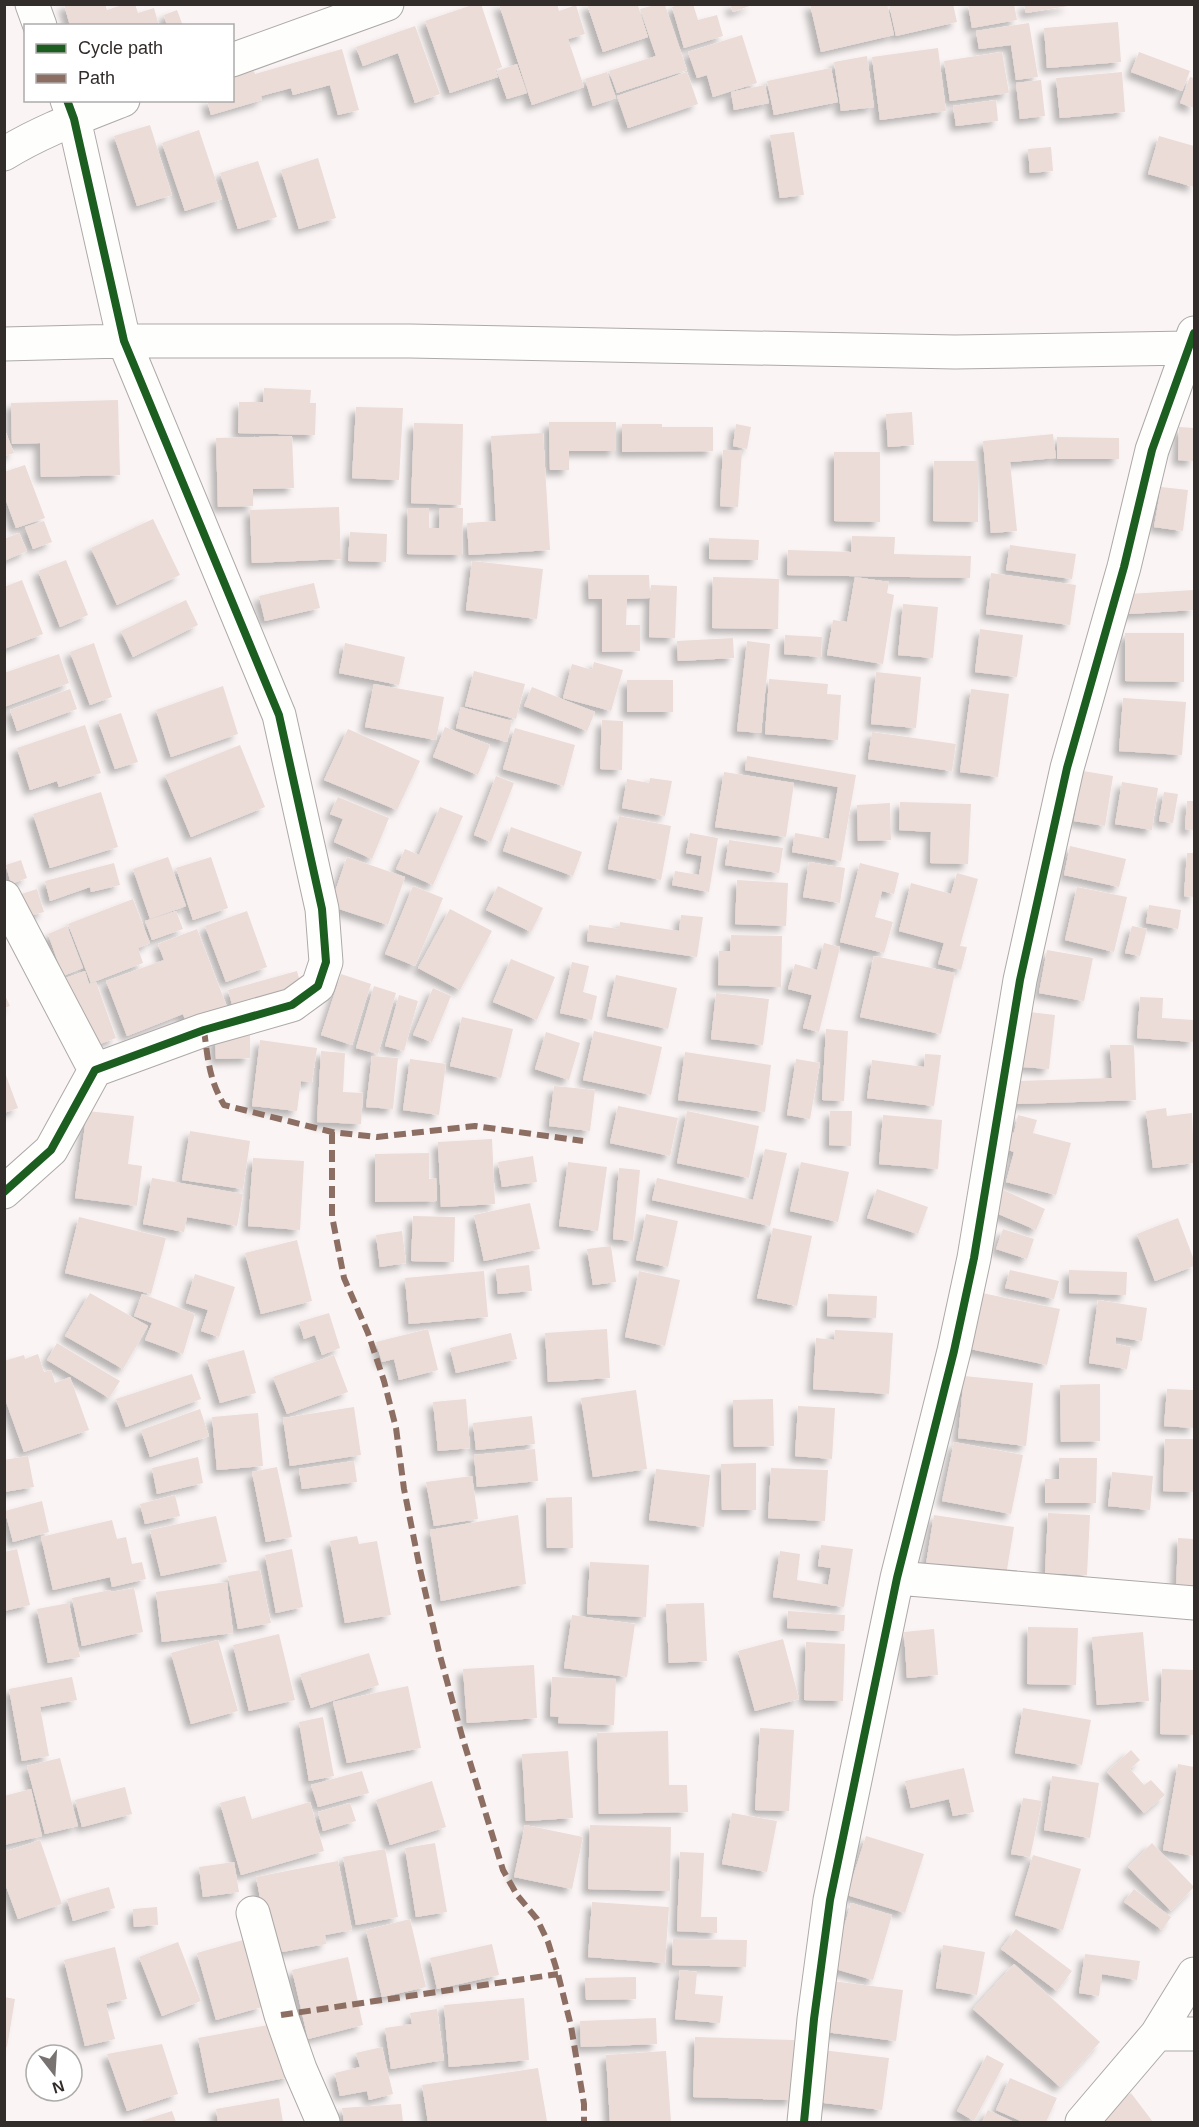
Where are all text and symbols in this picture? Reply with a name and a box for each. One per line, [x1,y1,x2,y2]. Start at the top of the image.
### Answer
legend [24,24,234,102]
text: Cycle path [78,38,163,58]
text: Path [78,68,115,88]
north arrow [24,2043,84,2103]
text: N [50,2077,66,2097]

